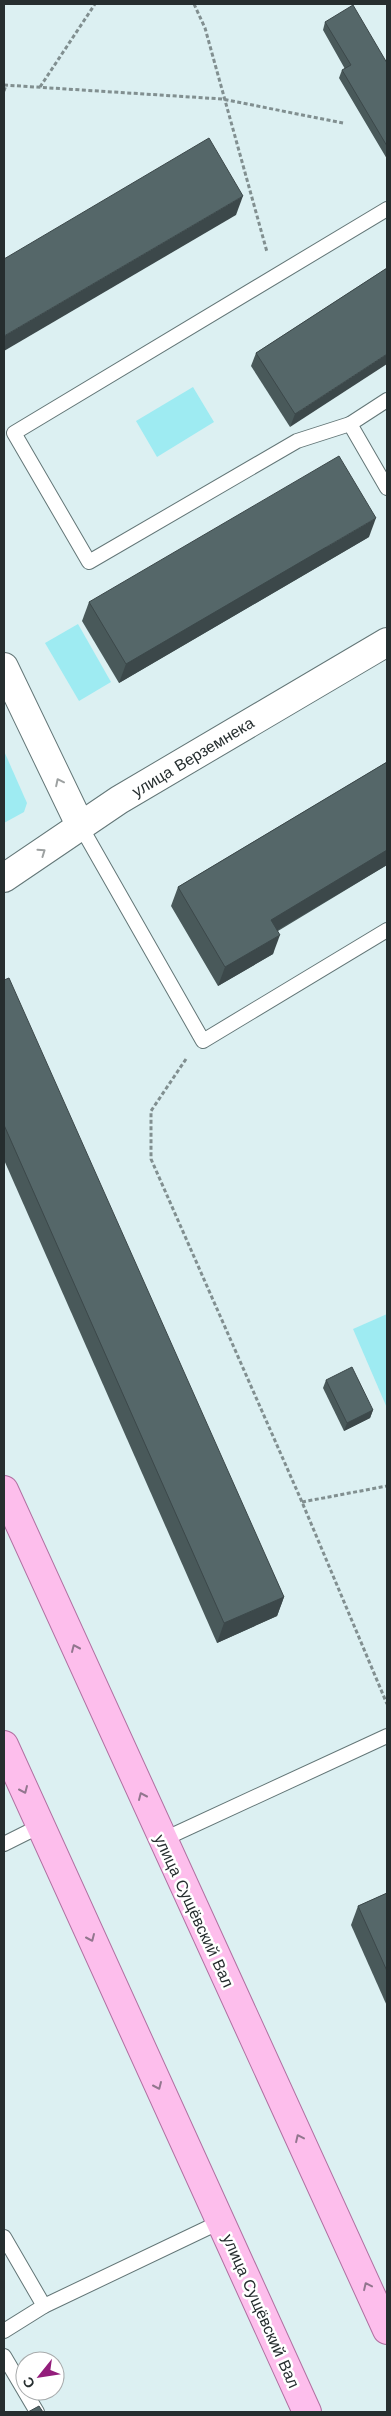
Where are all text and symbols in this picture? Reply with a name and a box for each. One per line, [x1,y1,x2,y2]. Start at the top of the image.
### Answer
street label: улица Верземнека [129,713,257,801]
one-way arrow [55,778,65,787]
one-way arrow [36,849,46,858]
one-way arrow [71,1644,81,1653]
one-way arrow [17,1785,28,1794]
one-way arrow [138,1792,148,1801]
street label: улица Сущёвский Вал [150,1831,238,1991]
one-way arrow [85,1933,95,1942]
one-way arrow [152,2081,163,2090]
one-way arrow [295,2134,305,2143]
street label: улица Сущёвский Вал [218,2231,304,2391]
one-way arrow [363,2282,373,2291]
north arrow [15,2351,65,2401]
text: С [19,2374,38,2391]

